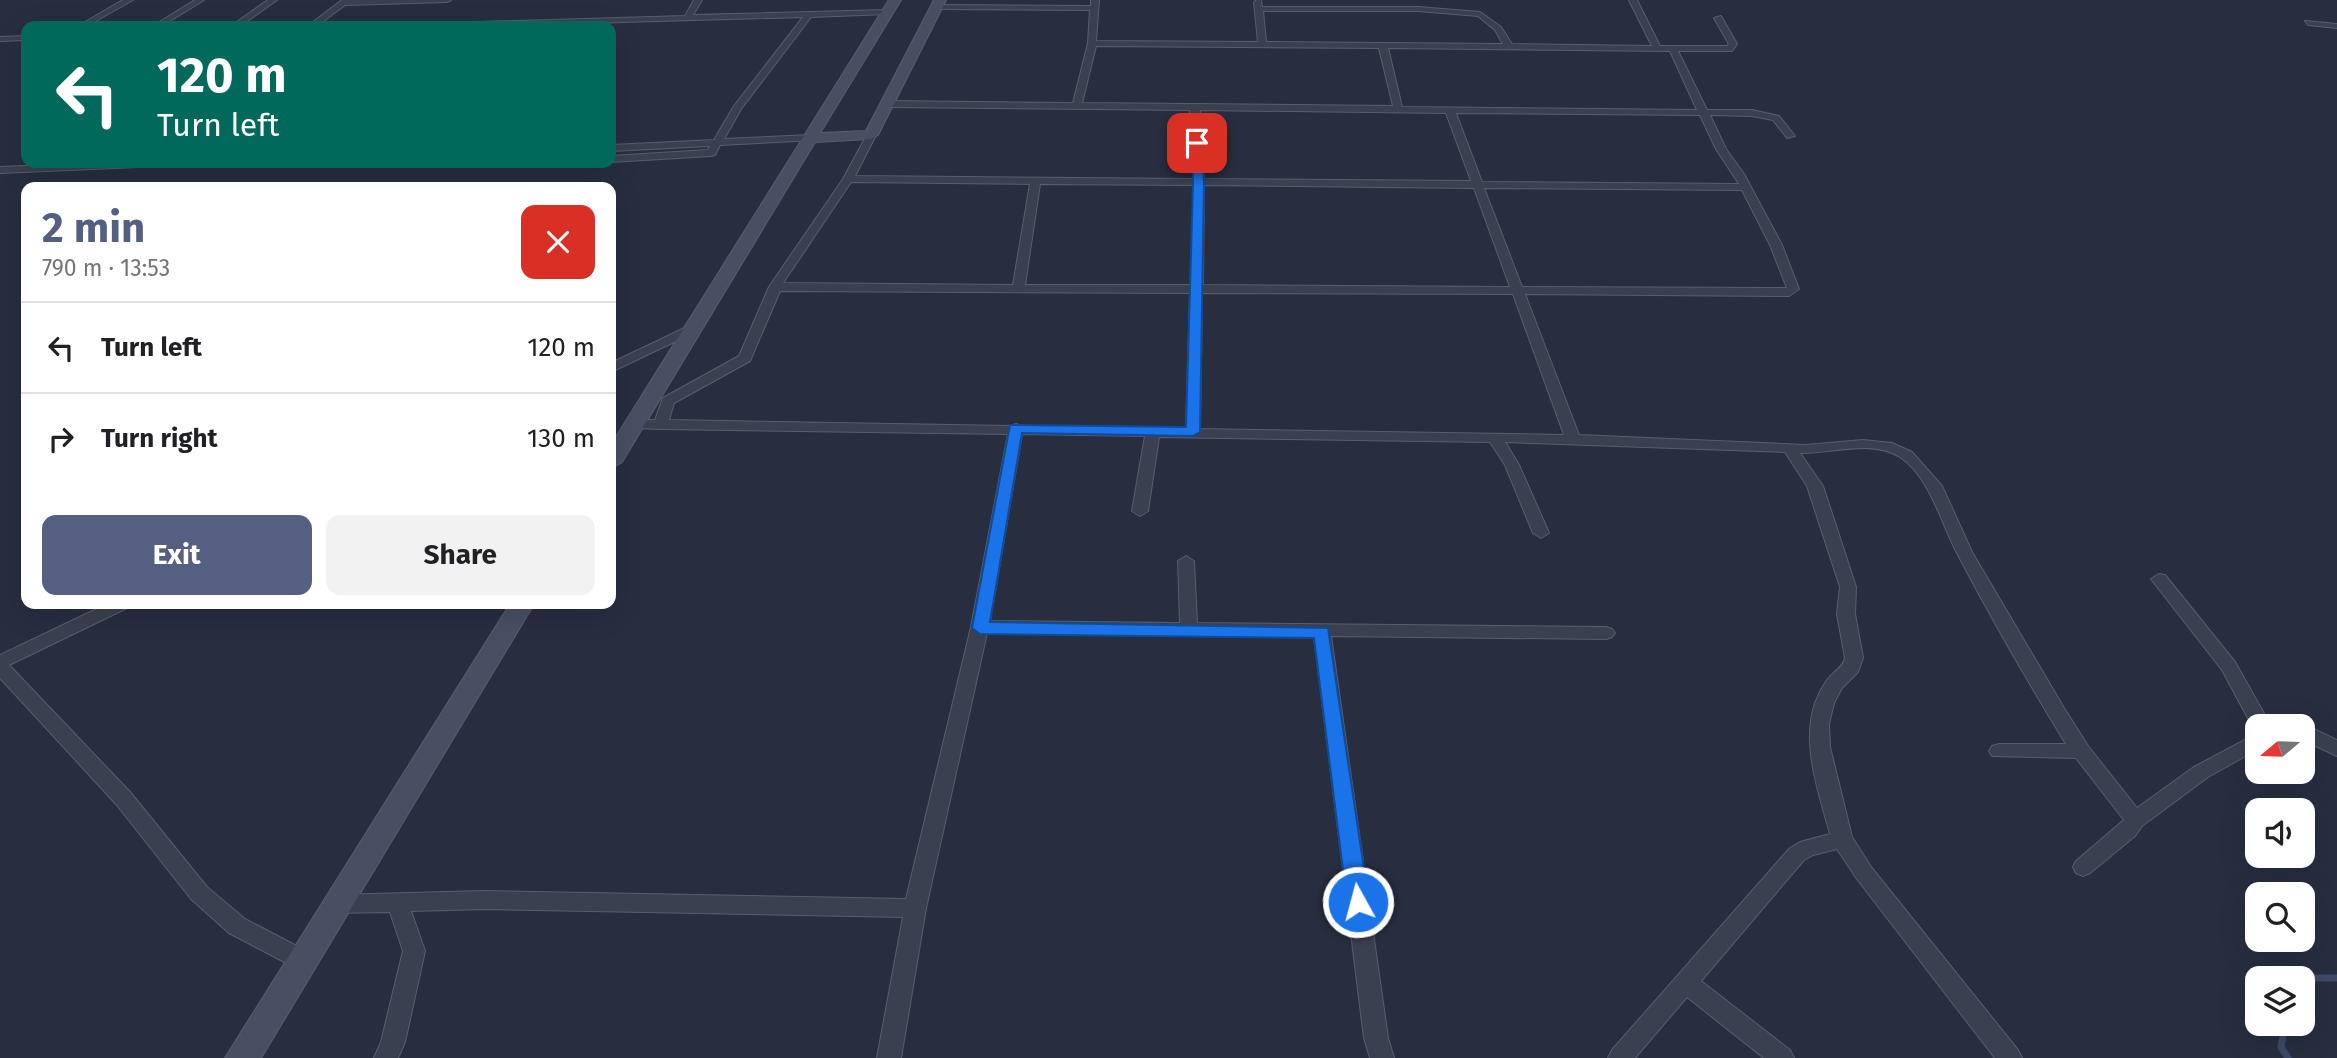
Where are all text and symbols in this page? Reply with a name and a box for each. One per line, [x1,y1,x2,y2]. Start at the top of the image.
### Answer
text: 120 m [157,46,287,105]
icon: left [42,49,133,140]
text: Turn left [157,106,279,144]
pin [1167,113,1227,173]
icon: arrive [1178,124,1216,162]
text: 2 min [42,203,145,253]
button: close [521,205,595,279]
text: 790 m · 13:53 [42,254,170,282]
icon: left [42,329,80,367]
text: Turn left [101,332,202,363]
text: 120 m [527,332,595,363]
icon: right [42,420,80,458]
text: Turn right [101,423,218,454]
text: 130 m [527,423,595,454]
button: Exit [42,515,312,595]
button: Share [326,515,595,595]
north arrow [2245,714,2315,784]
map controls [2245,714,2315,1036]
button: sound [2245,798,2315,868]
position arrow [1321,865,1395,939]
button: search [2245,882,2315,952]
button: layers [2245,966,2315,1036]

